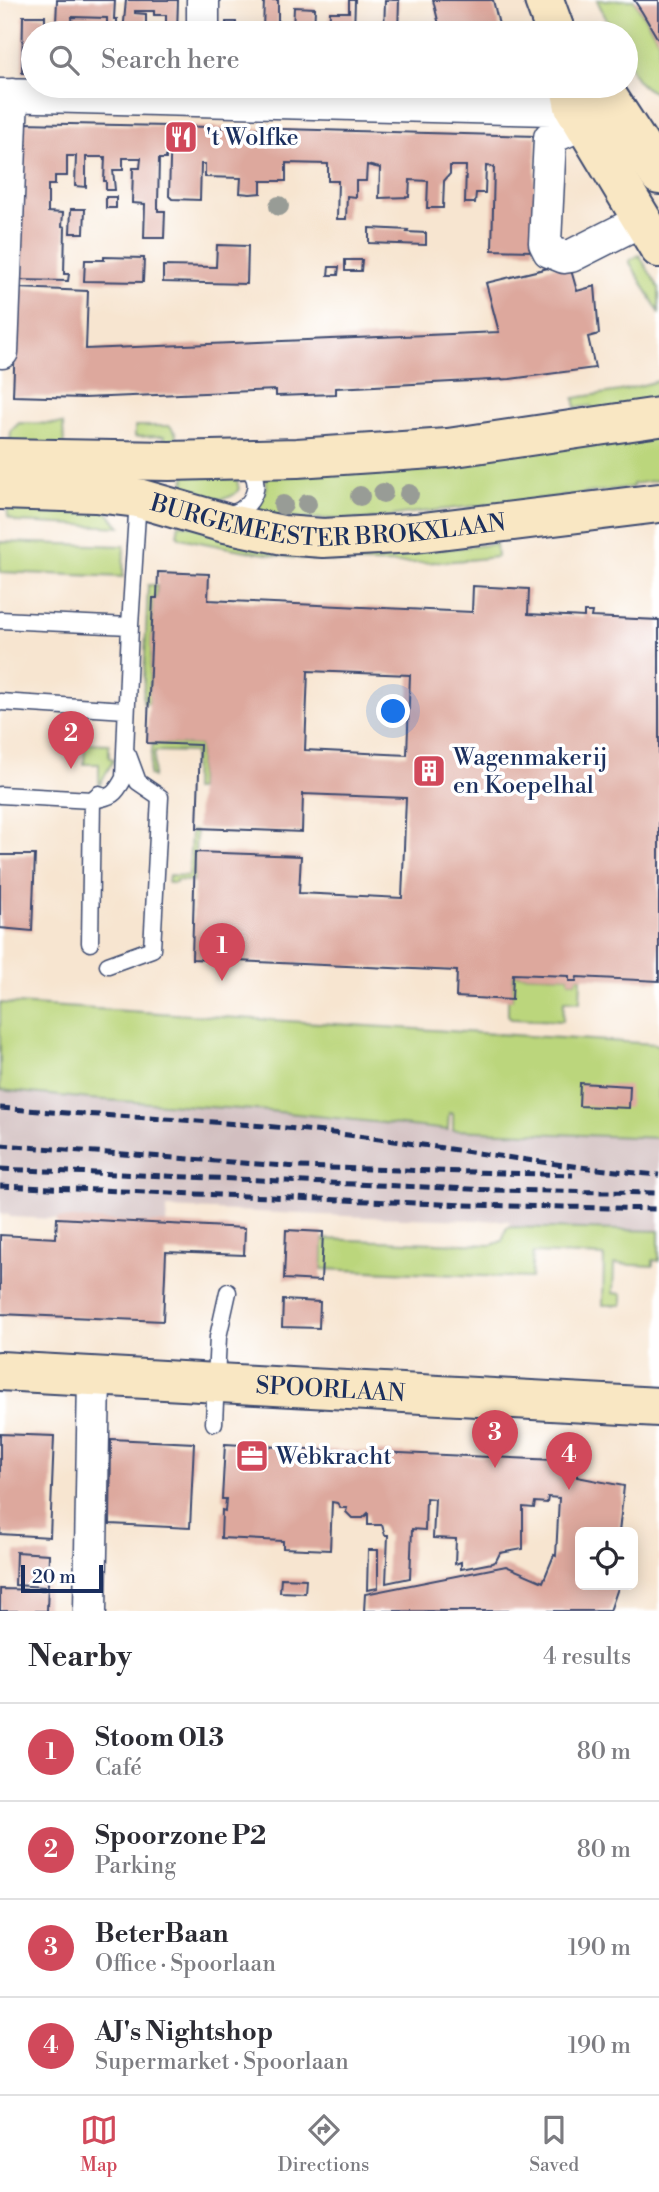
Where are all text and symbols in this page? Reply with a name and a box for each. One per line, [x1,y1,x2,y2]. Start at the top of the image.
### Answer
search box [21,21,638,98]
icon: search [45,41,83,79]
text: Search here [101,44,240,76]
restaurant icon: 't Wolfke [162,118,200,156]
place label: 't Wolfke [206,123,299,153]
street label: BURGEMEESTER BROKXLAAN [146,488,508,554]
your location [376,694,410,728]
pin: 2 [48,711,94,769]
place label: Wagenmakerij en Koepelhal [452,743,608,801]
building icon: Wagenmakerij en Koepelhal [410,752,448,790]
pin: 1 [199,923,245,981]
street label: SPOORLAAN [255,1371,406,1409]
pin: 3 [472,1410,518,1468]
pin: 4 [546,1432,592,1490]
office icon: Webkracht [233,1437,271,1475]
place label: Webkracht [275,1442,392,1472]
map controls [575,1527,638,1590]
button: locate [575,1527,638,1590]
scale bar [21,1562,103,1594]
text: 20 m [32,1565,76,1589]
text: Nearby [28,1638,132,1676]
text: 4 results [543,1643,631,1671]
text: Stoom 013 [95,1722,224,1754]
text: 1 [45,1738,57,1766]
text: 80 m [577,1738,631,1766]
text: Café [95,1754,142,1782]
text: Spoorzone P2 [95,1820,266,1852]
text: 2 [44,1836,58,1864]
text: 80 m [577,1836,631,1864]
text: Parking [95,1852,176,1880]
text: BeterBaan [95,1918,228,1950]
text: 3 [44,1934,58,1962]
text: 190 m [568,1934,631,1962]
text: Office · Spoorlaan [95,1950,276,1978]
text: AJ's Nightshop [95,2016,273,2048]
text: 4 [43,2032,59,2060]
text: 190 m [568,2032,631,2060]
text: Supermarket · Spoorlaan [95,2048,349,2076]
tab: Map [80,2111,118,2177]
tab: Directions [278,2111,369,2177]
tab: Saved [529,2111,579,2177]

